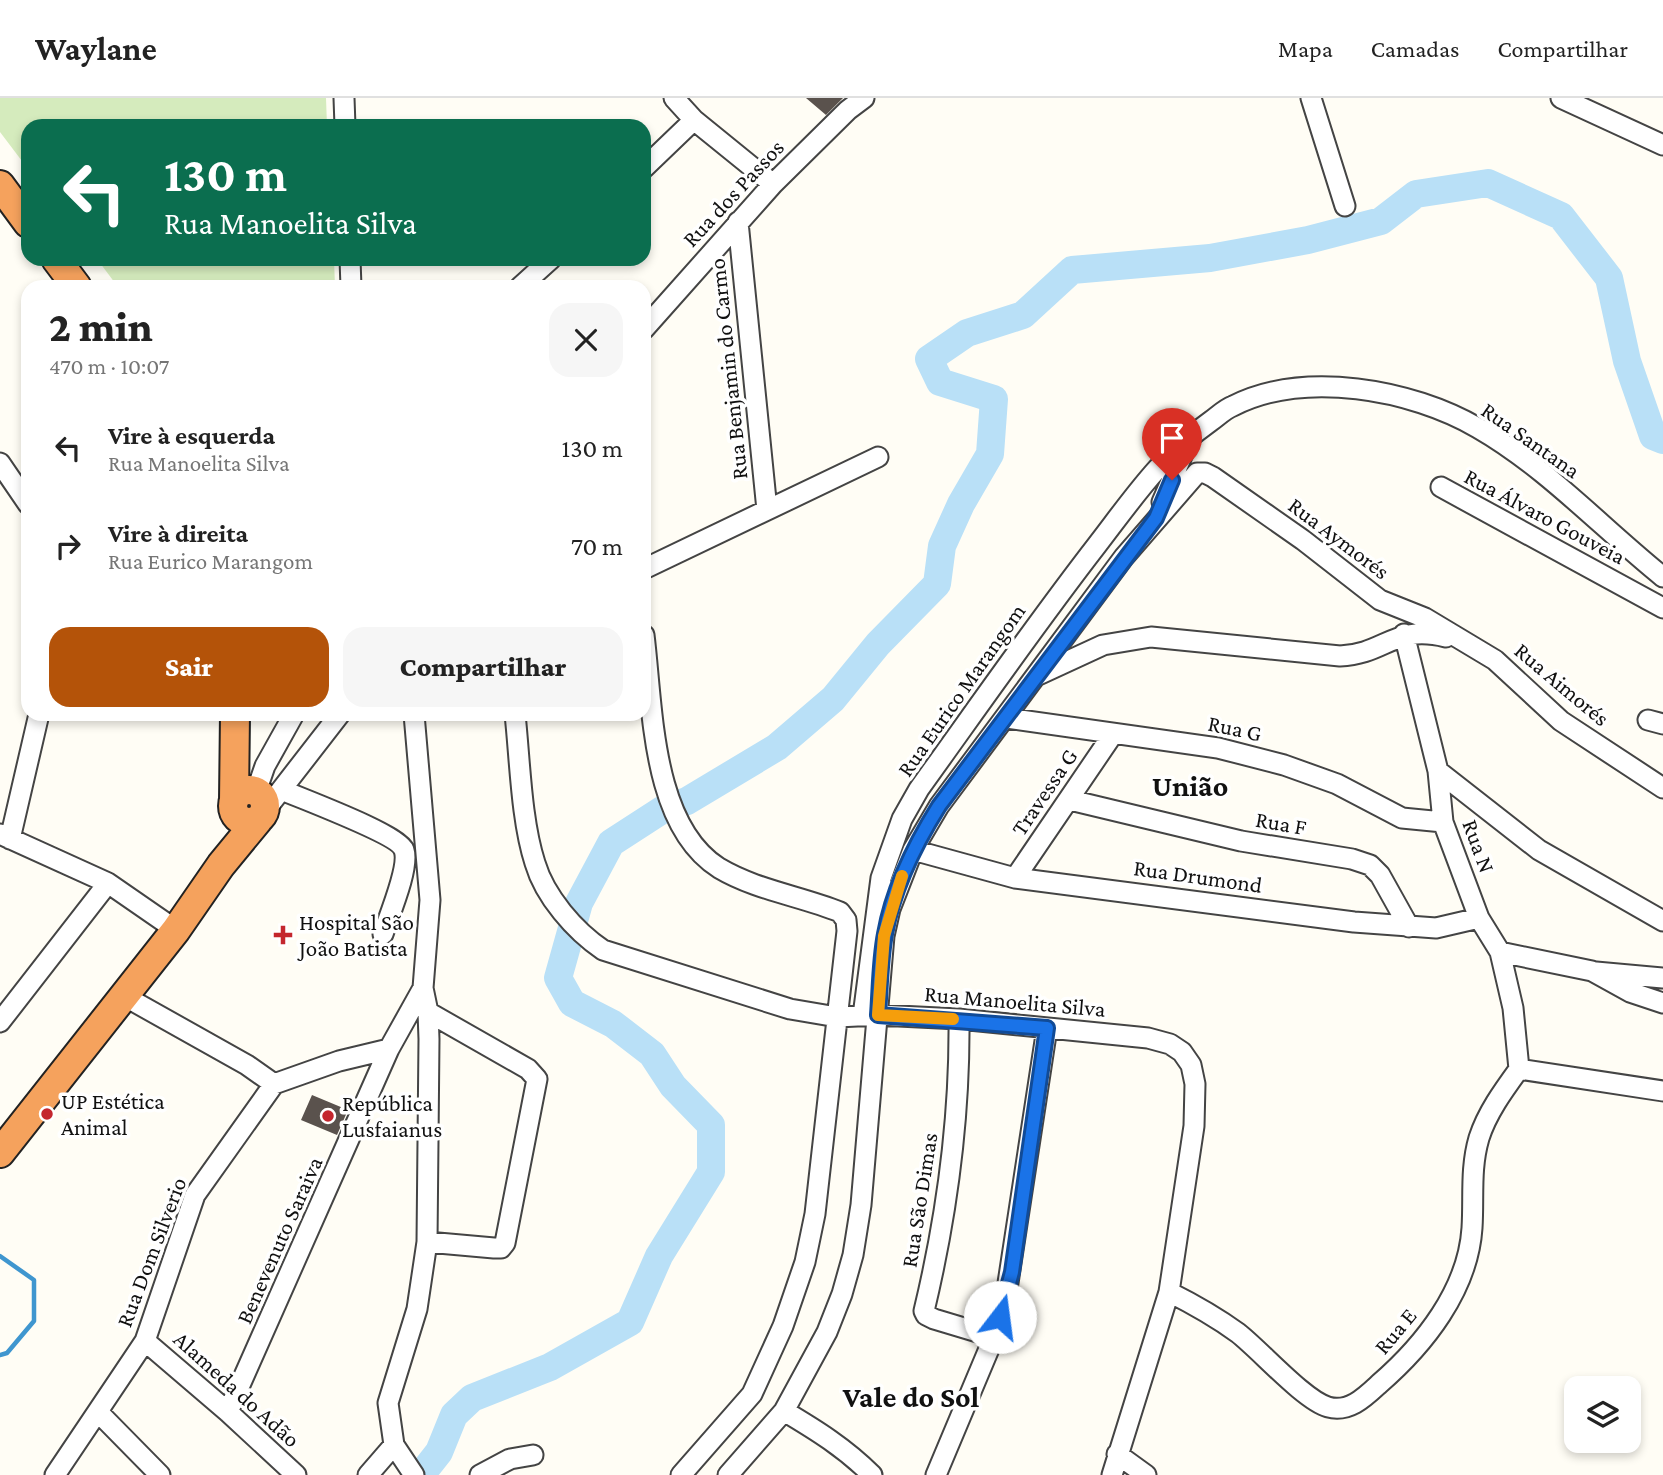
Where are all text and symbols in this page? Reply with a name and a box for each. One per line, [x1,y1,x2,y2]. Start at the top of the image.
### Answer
text: Waylane [35,30,157,67]
text: Mapa [1278,35,1333,62]
text: Camadas [1371,35,1459,62]
text: Compartilhar [1497,35,1628,62]
street label: Rua dos Passos [677,134,789,252]
icon: left [49,147,140,238]
text: 130 m [164,147,287,202]
text: Rua Manoelita Silva [164,205,417,241]
street label: Rua Benjamin do Carmo [703,257,753,481]
text: 2 min [49,303,153,350]
button: close [549,303,623,377]
text: 470 m · 10:07 [49,353,169,379]
street label: Rua Santana [1477,397,1586,484]
pin [1142,408,1202,480]
icon: arrive [1153,419,1191,457]
text: Vire à esquerda [108,421,275,450]
icon: left [49,429,87,467]
text: 130 m [562,434,623,463]
text: Rua Manoelita Silva [108,450,290,476]
street label: Rua Álvaro Gouveia [1460,463,1630,570]
street label: Rua Aymorés [1283,492,1395,584]
text: Vire à direita [108,519,248,548]
icon: right [49,527,87,565]
text: 70 m [571,532,623,561]
text: Rua Eurico Marangom [108,548,313,574]
street label: Rua Eurico Marangom [892,599,1030,781]
button: Sair [49,627,329,707]
button: Compartilhar [343,627,623,707]
street label: Rua Aimorés [1509,637,1615,731]
street label: Rua G [1206,710,1264,746]
street label: Travessa G [1006,744,1082,840]
district label: União [1152,769,1228,802]
street label: Rua F [1254,806,1308,840]
street label: Rua N [1457,816,1501,876]
street label: Rua Drumond [1132,854,1264,898]
place label: Hospital São João Batista [297,909,414,961]
marker: Hospital São João Batista [273,925,293,945]
street label: Rua Manoelita Silva [923,980,1107,1022]
place label: UP Estética Animal [61,1088,165,1140]
place label: República Lusfaianus [342,1090,442,1142]
marker: UP Estética Animal [39,1106,55,1122]
marker: República Lusfaianus [320,1108,336,1124]
street label: Rua São Dimas [896,1131,942,1269]
street label: Benevenuto Saraiva [230,1152,328,1328]
street label: Rua Dom Silverio [111,1174,191,1330]
position arrow [963,1280,1037,1354]
street label: Rua E [1368,1303,1422,1359]
street label: Alameda do Adão [169,1326,305,1452]
map controls [1564,1376,1641,1453]
button: layers [1564,1376,1641,1453]
district label: Vale do Sol [842,1380,980,1413]

